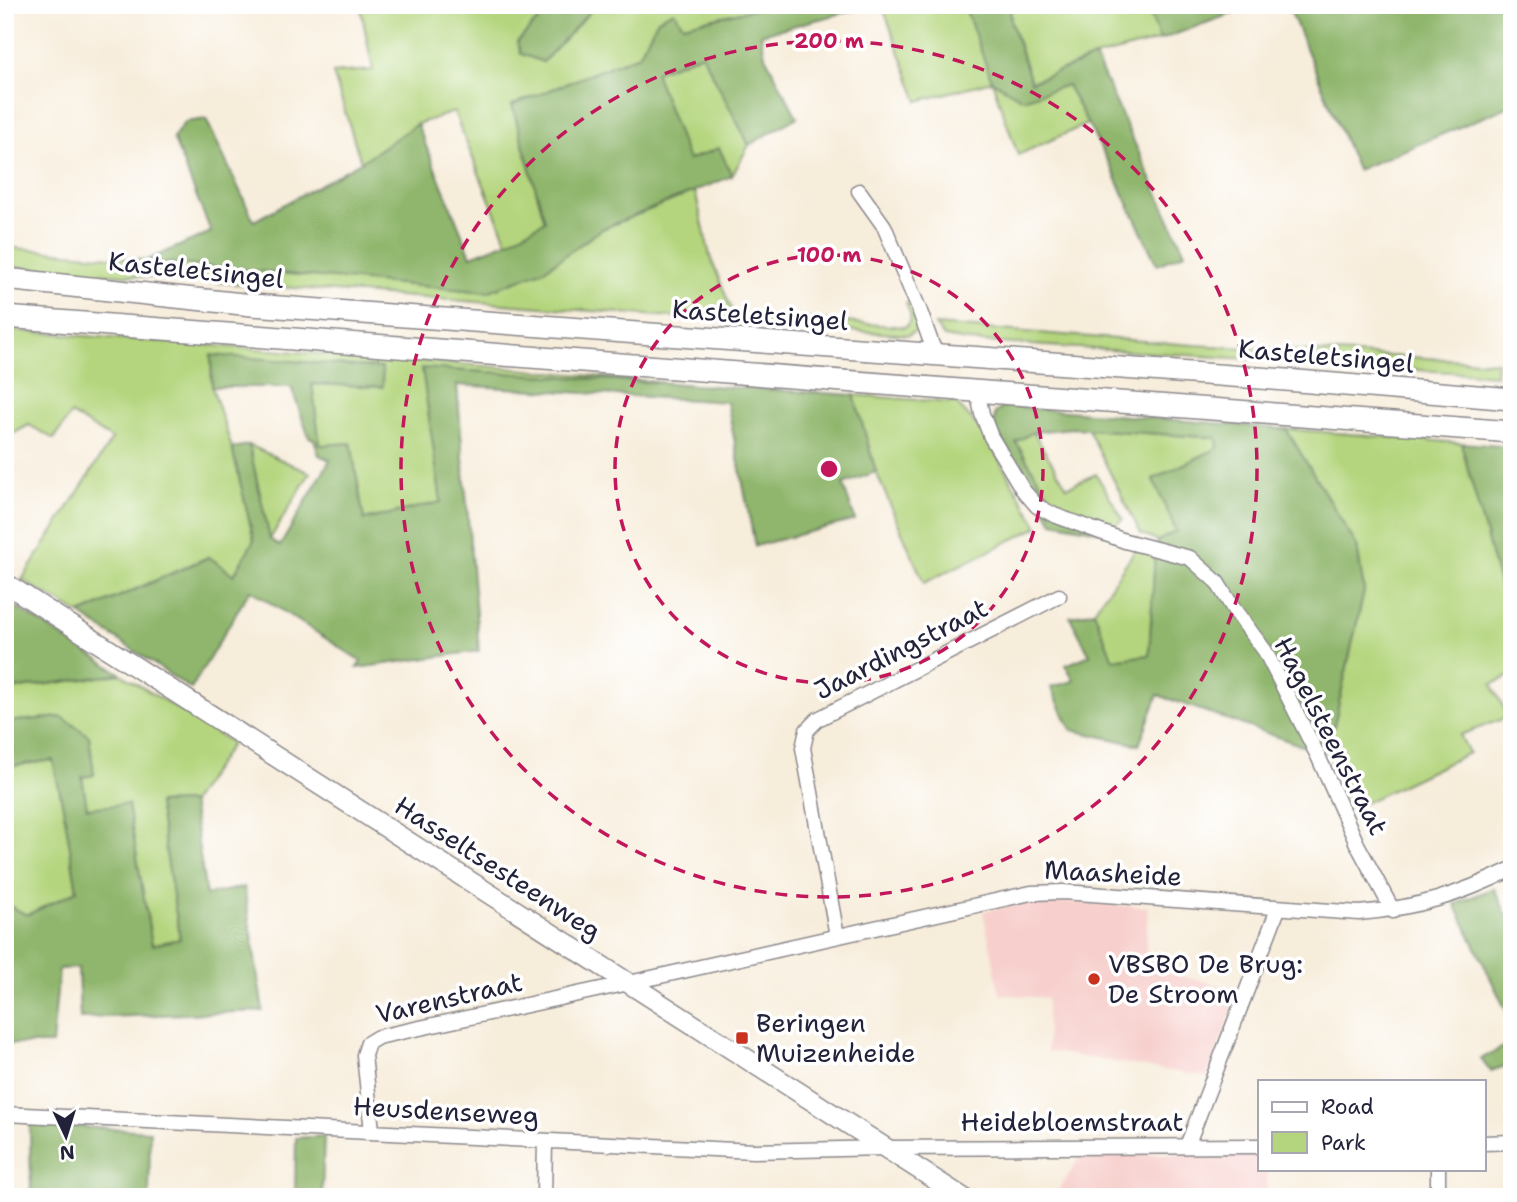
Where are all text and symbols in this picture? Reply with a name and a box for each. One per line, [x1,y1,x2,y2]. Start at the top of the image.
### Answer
text: 200 m [794,27,864,55]
text: 100 m [797,241,861,269]
street label: Kasteletsingel [107,243,286,296]
street label: Kasteletsingel [671,291,849,338]
street label: Kasteletsingel [1237,330,1416,381]
centre of rings [817,457,841,481]
street label: Jaardingstraat [808,590,994,707]
street label: Hagelsteenstraat [1266,631,1396,841]
street label: Hasseltsesteenweg [388,788,608,948]
street label: Maasheide [1043,851,1183,894]
place label: VBSBO De Brug: De Stroom [1108,946,1303,1011]
street label: Varenstraat [372,964,526,1031]
marker: VBSBO De Brug: De Stroom [1086,971,1102,987]
place label: Beringen Muizenheide [756,1005,916,1070]
marker: Beringen Muizenheide [734,1030,750,1046]
legend [1258,1080,1486,1170]
street label: Heusdenseweg [352,1088,540,1133]
text: Road [1321,1093,1374,1121]
north arrow [32,1100,102,1170]
street label: Heidebloemstraat [960,1104,1184,1139]
text: Park [1321,1129,1366,1157]
text: N [59,1139,76,1165]

